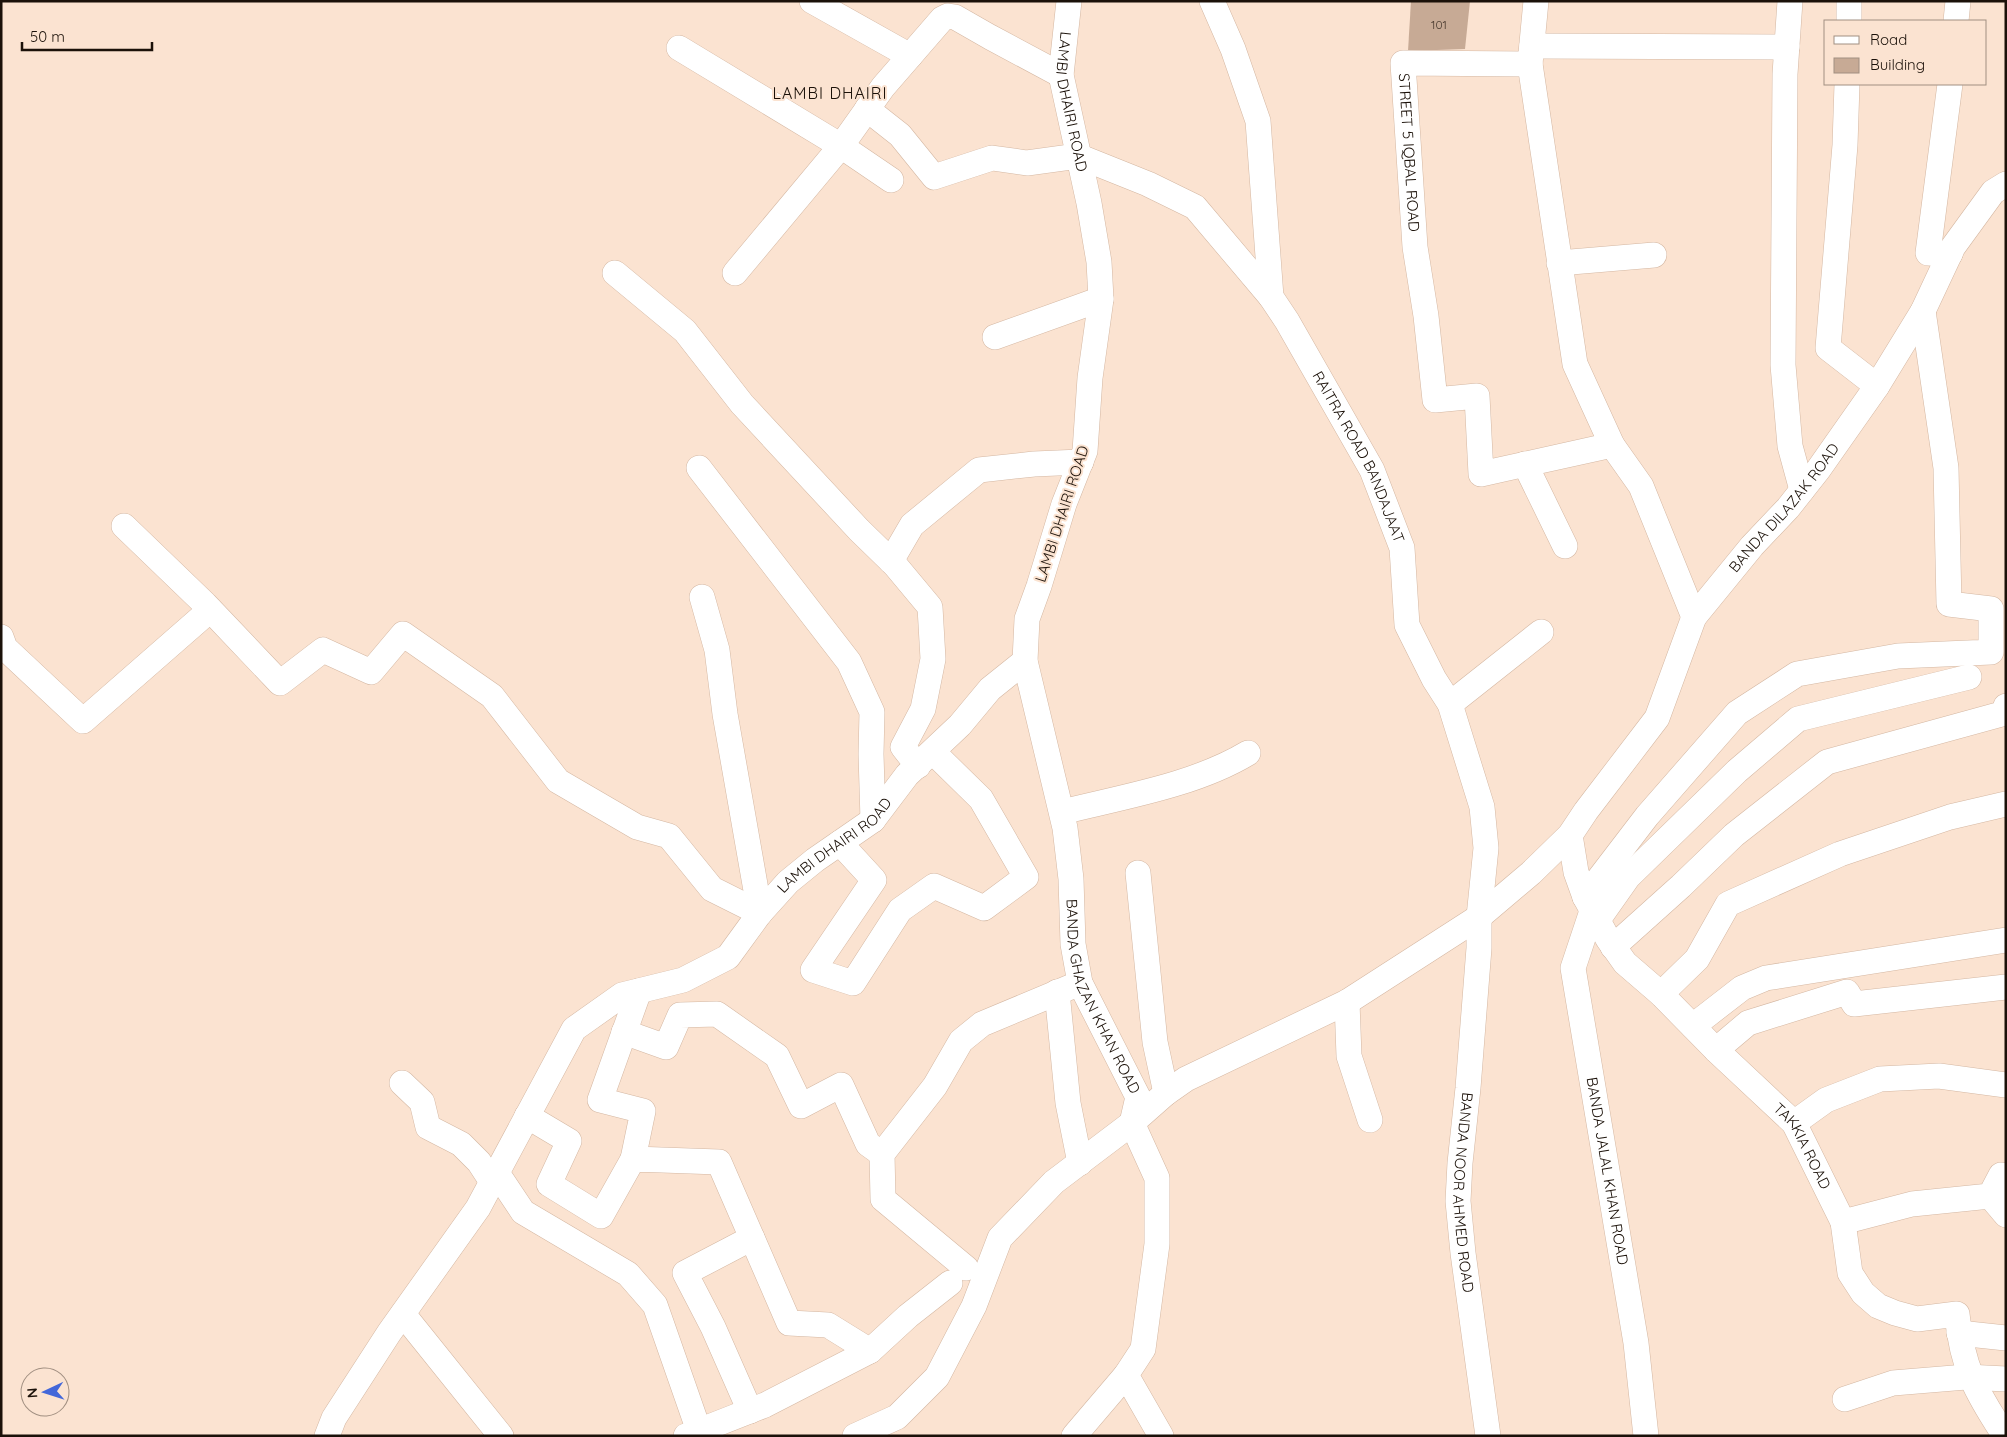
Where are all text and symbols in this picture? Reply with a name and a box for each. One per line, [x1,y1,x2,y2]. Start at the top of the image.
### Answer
house number: 101 [1431,17,1447,32]
scale bar [22,20,152,52]
legend [1824,20,1987,85]
text: 50 m [30,27,65,46]
text: Road [1870,30,1907,49]
street label: LAMBI DHAIRI ROAD [1052,31,1092,174]
text: Building [1870,55,1925,74]
street label: STREET 5 IQBAL ROAD [1395,73,1424,233]
district label: LAMBI DHAIRI [773,83,887,103]
street label: RAITRA ROAD BANDAJAAT [1309,368,1409,545]
street label: BANDA DILAZAK ROAD [1724,439,1843,576]
street label: LAMBI DHAIRI ROAD [1030,443,1093,585]
street label: LAMBI DHAIRI ROAD [773,793,896,897]
street label: BANDA GHAZAN KHAN ROAD [1063,898,1145,1097]
street label: BANDA JALAL KHAN ROAD [1582,1076,1633,1267]
street label: BANDA NOOR AHMED ROAD [1449,1091,1478,1294]
street label: TAKKIA ROAD [1770,1099,1835,1192]
north arrow [20,1367,70,1417]
text: N [23,1387,41,1399]

